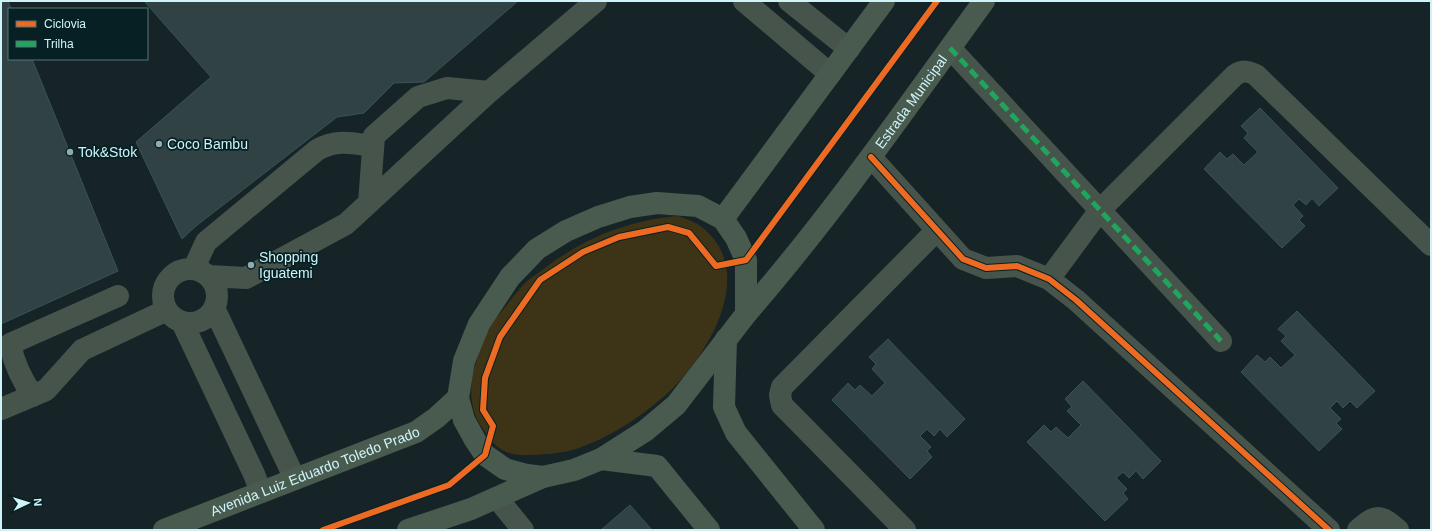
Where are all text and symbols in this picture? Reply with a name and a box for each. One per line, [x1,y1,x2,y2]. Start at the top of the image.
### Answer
legend [8,8,148,60]
text: Ciclovia [44,17,86,31]
text: Trilha [44,37,74,51]
street label: Estrada Municipal [872,52,950,151]
place label: Coco Bambu [167,136,248,152]
marker: Coco Bambu [154,139,164,149]
place label: Tok&Stok [78,144,138,160]
marker: Tok&Stok [65,147,75,157]
place label: Shopping Iguatemi [259,249,318,281]
marker: Shopping Iguatemi [246,260,256,270]
street label: Avenida Luiz Eduardo Toledo Prado [208,423,422,519]
north arrow [8,483,48,523]
text: N [32,498,44,507]

